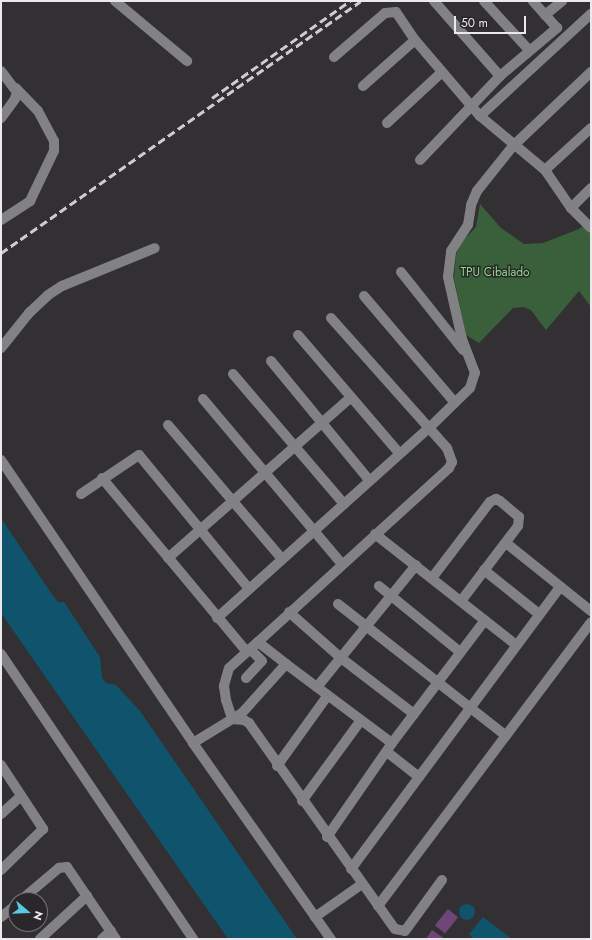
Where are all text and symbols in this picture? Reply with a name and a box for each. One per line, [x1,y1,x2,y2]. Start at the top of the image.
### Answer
scale bar [456,8,528,34]
text: 50 m [461,14,488,32]
park label: TPU Cibalado [460,266,530,280]
north arrow [8,892,48,932]
text: N [29,909,47,922]

